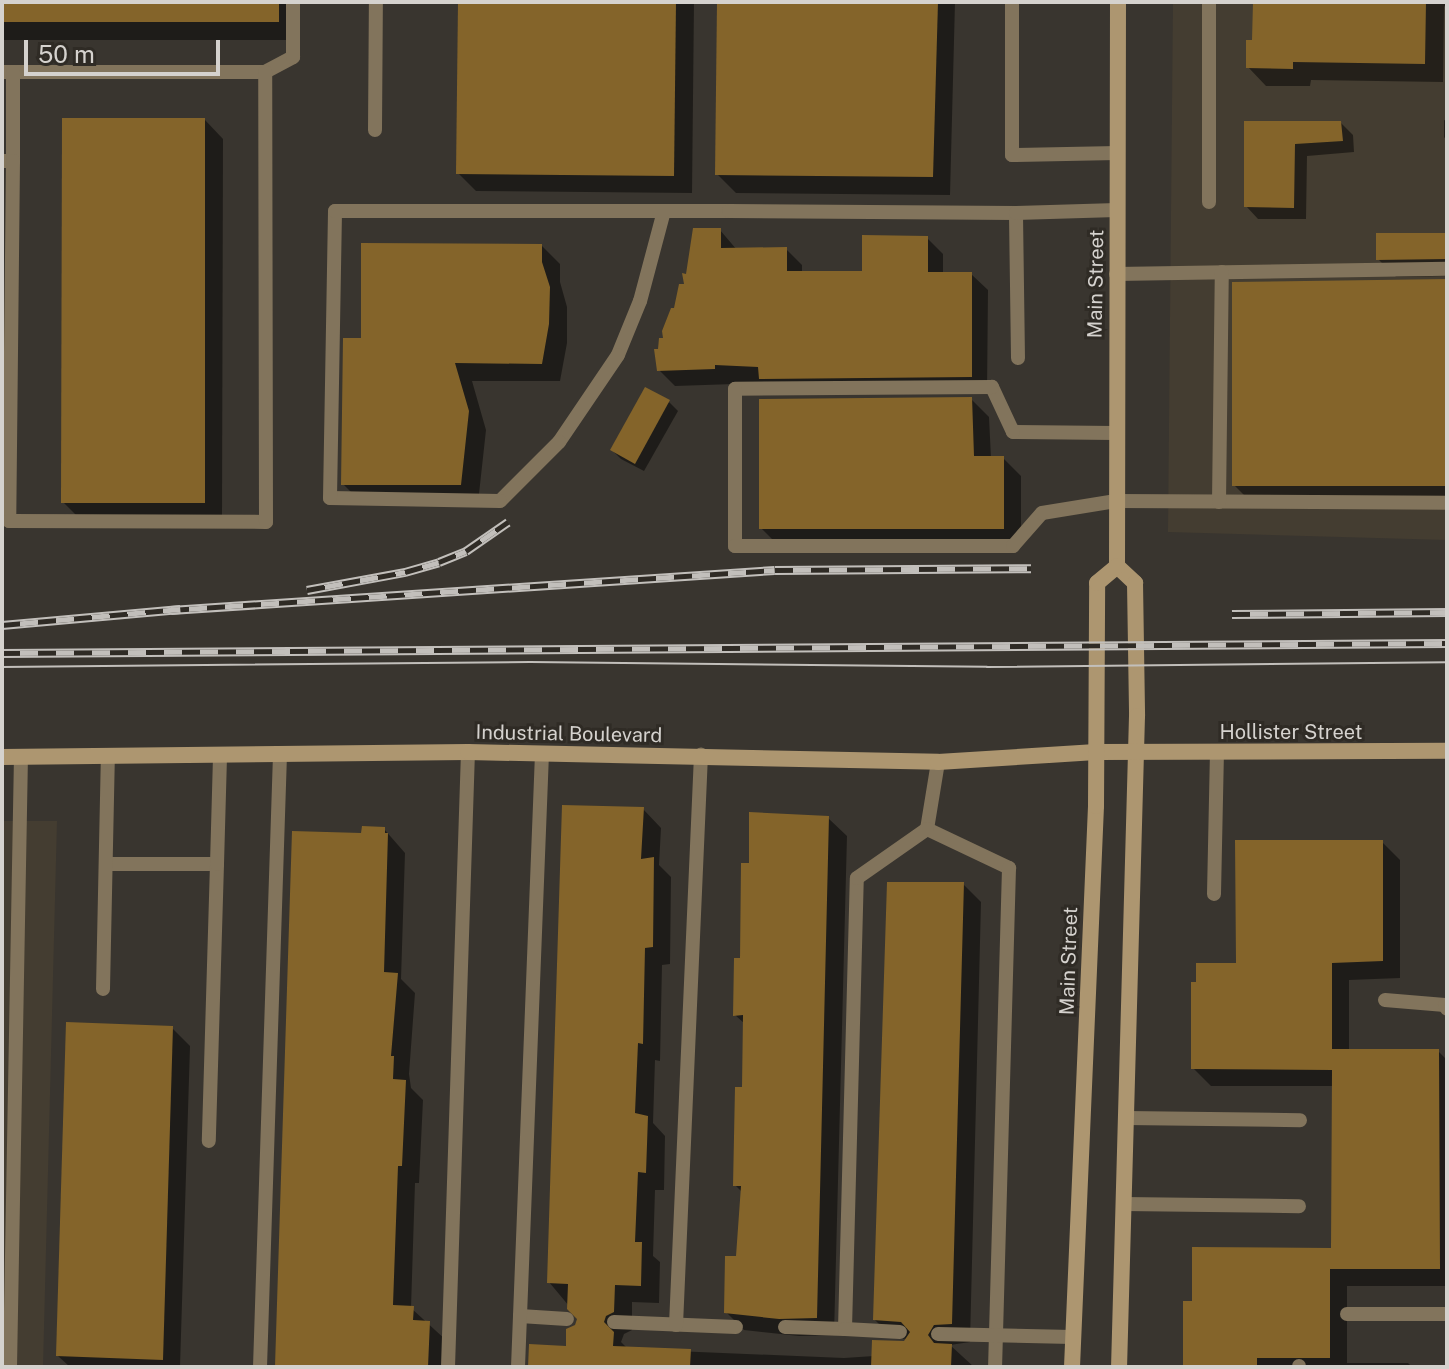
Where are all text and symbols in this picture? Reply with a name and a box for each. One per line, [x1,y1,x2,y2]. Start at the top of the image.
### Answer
scale bar [28,24,224,74]
text: 50 m [38,40,95,68]
street label: Main Street [1083,229,1109,339]
street label: Industrial Boulevard [475,720,663,748]
street label: Hollister Street [1220,720,1362,744]
street label: Main Street [1055,906,1083,1016]

